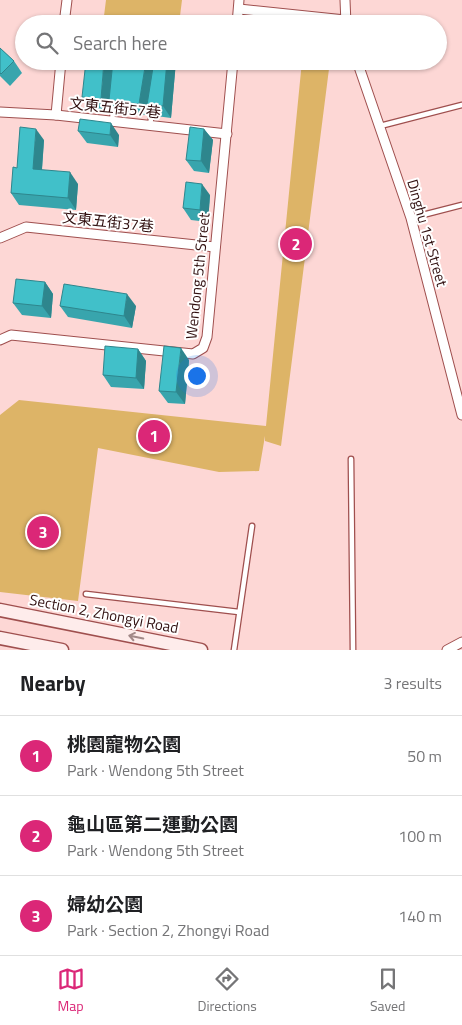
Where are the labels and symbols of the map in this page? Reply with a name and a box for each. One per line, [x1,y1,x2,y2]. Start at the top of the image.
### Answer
street label: 文東五街57巷 [68,91,162,124]
street label: Dinghu 1st Street [401,177,454,290]
street label: 文東五街37巷 [61,205,155,238]
street label: Wendong 5th Street [179,211,216,340]
pin: 2 [280,225,312,263]
your location [184,363,210,389]
pin: 1 [138,417,170,455]
pin: 3 [27,513,59,551]
street label: Section 2, Zhongyi Road [28,588,181,639]
one-way arrow [128,631,144,641]

